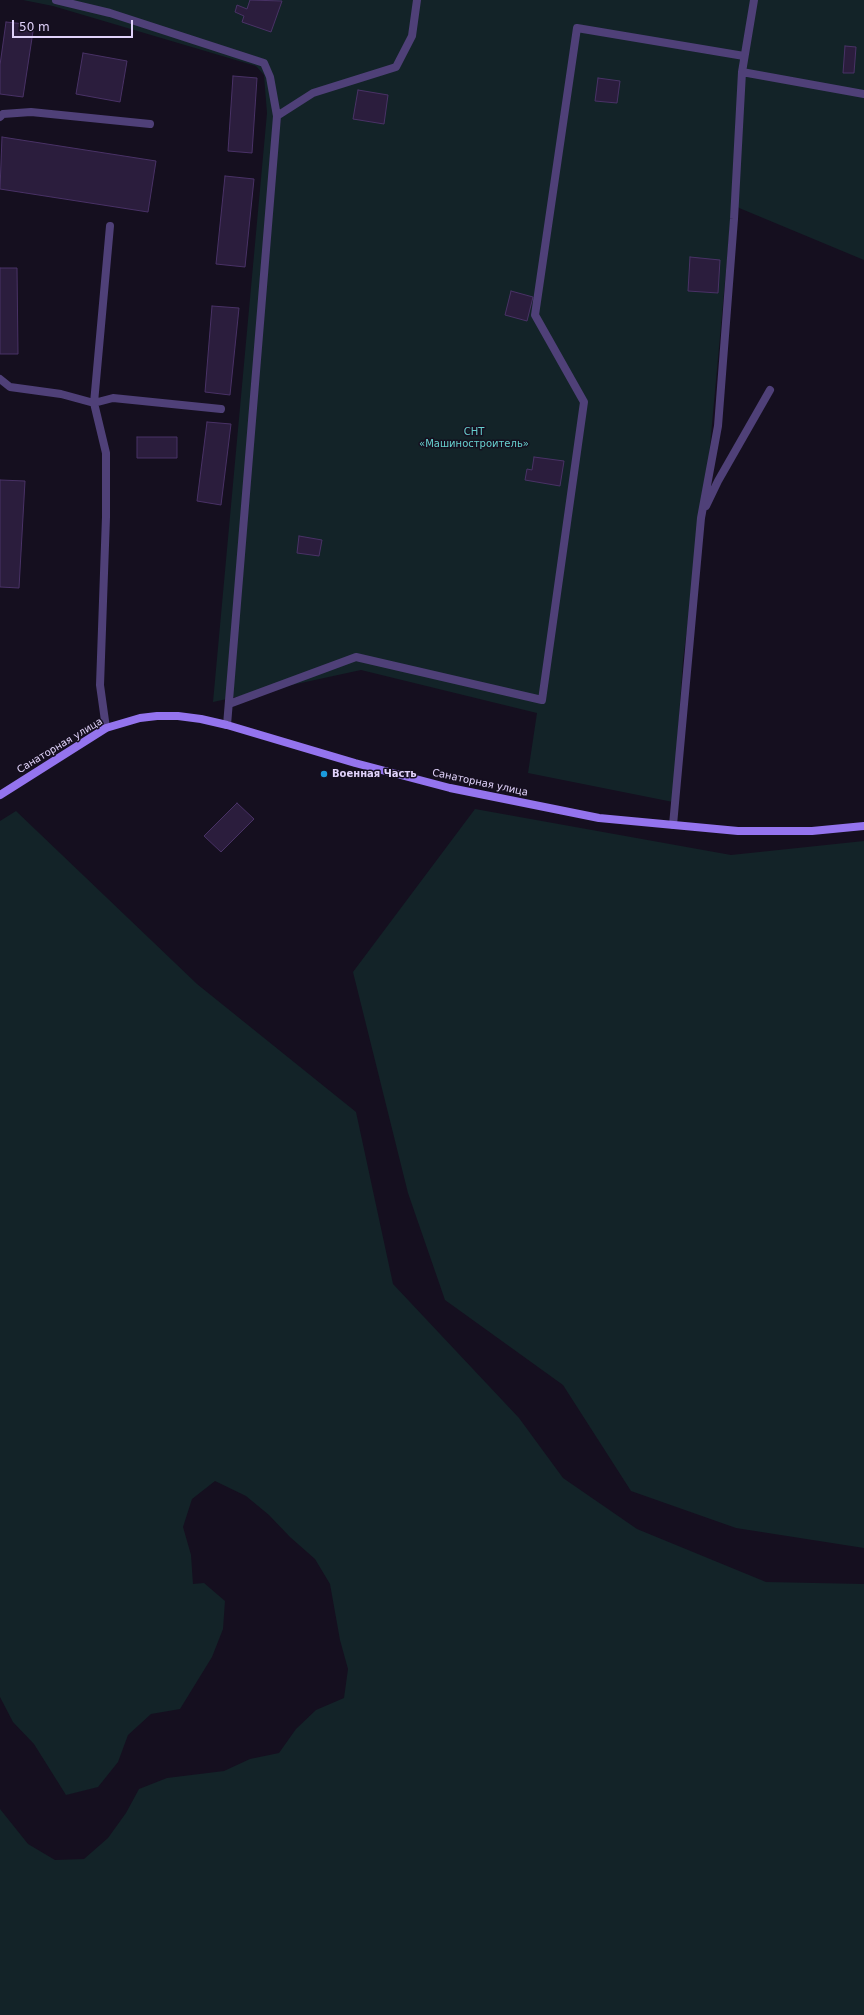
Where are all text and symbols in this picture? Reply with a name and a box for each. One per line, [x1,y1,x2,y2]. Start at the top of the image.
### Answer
scale bar [14,12,135,38]
text: 50 m [19,20,50,34]
park label: СНТ «Машиностроитель» [419,426,529,450]
street label: Санаторная улица [15,716,105,776]
street label: Санаторная улица [431,767,529,799]
place label: Военная Часть [332,768,417,780]
marker: Военная Часть [319,769,329,779]

